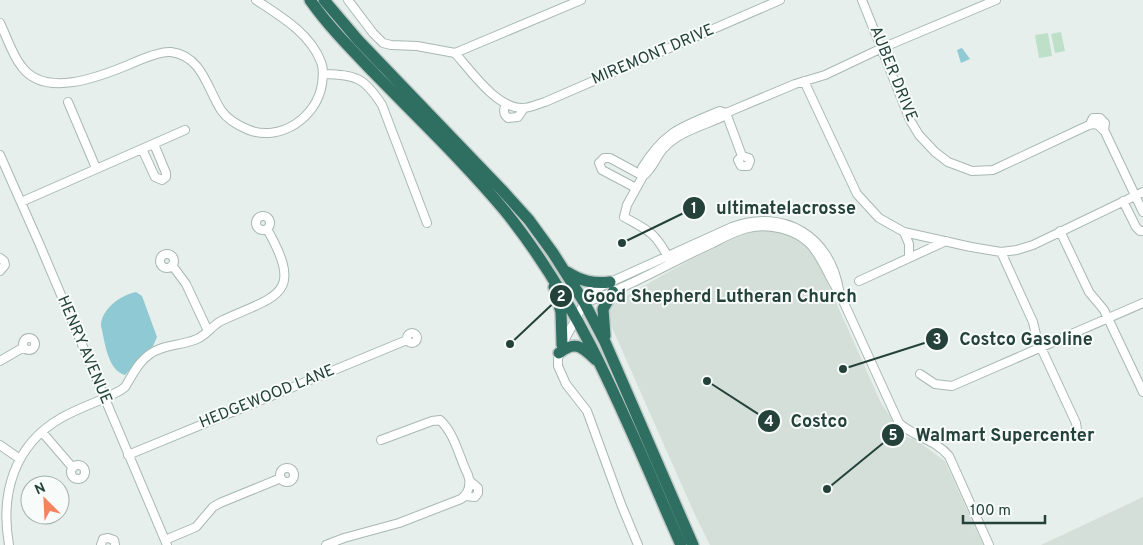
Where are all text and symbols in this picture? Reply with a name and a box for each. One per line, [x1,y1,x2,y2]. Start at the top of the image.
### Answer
street label: MIREMONT DRIVE [589,20,717,90]
street label: AUBER DRIVE [865,23,921,125]
callout: ultimatelacrosse [681,192,866,225]
text: ultimatelacrosse [716,198,856,221]
text: 1 [691,200,697,219]
callout: Good Shepherd Lutheran Church [548,279,867,312]
text: Good Shepherd Lutheran Church [583,286,857,309]
text: 2 [556,288,566,307]
street label: HENRY AVENUE [52,293,116,407]
callout: Costco Gasoline [925,322,1103,355]
text: Costco Gasoline [959,329,1093,352]
text: 3 [933,331,942,350]
street label: HEDGEWOOD LANE [196,361,338,433]
callout: Costco [756,404,858,437]
text: Costco [791,411,847,434]
text: 4 [764,413,774,432]
callout: Walmart Supercenter [880,418,1104,451]
text: Walmart Supercenter [916,425,1095,448]
text: 5 [888,427,898,446]
north arrow [20,475,70,525]
text: N [32,480,48,499]
scale bar [963,492,1046,524]
text: 100 m [970,502,1011,521]

